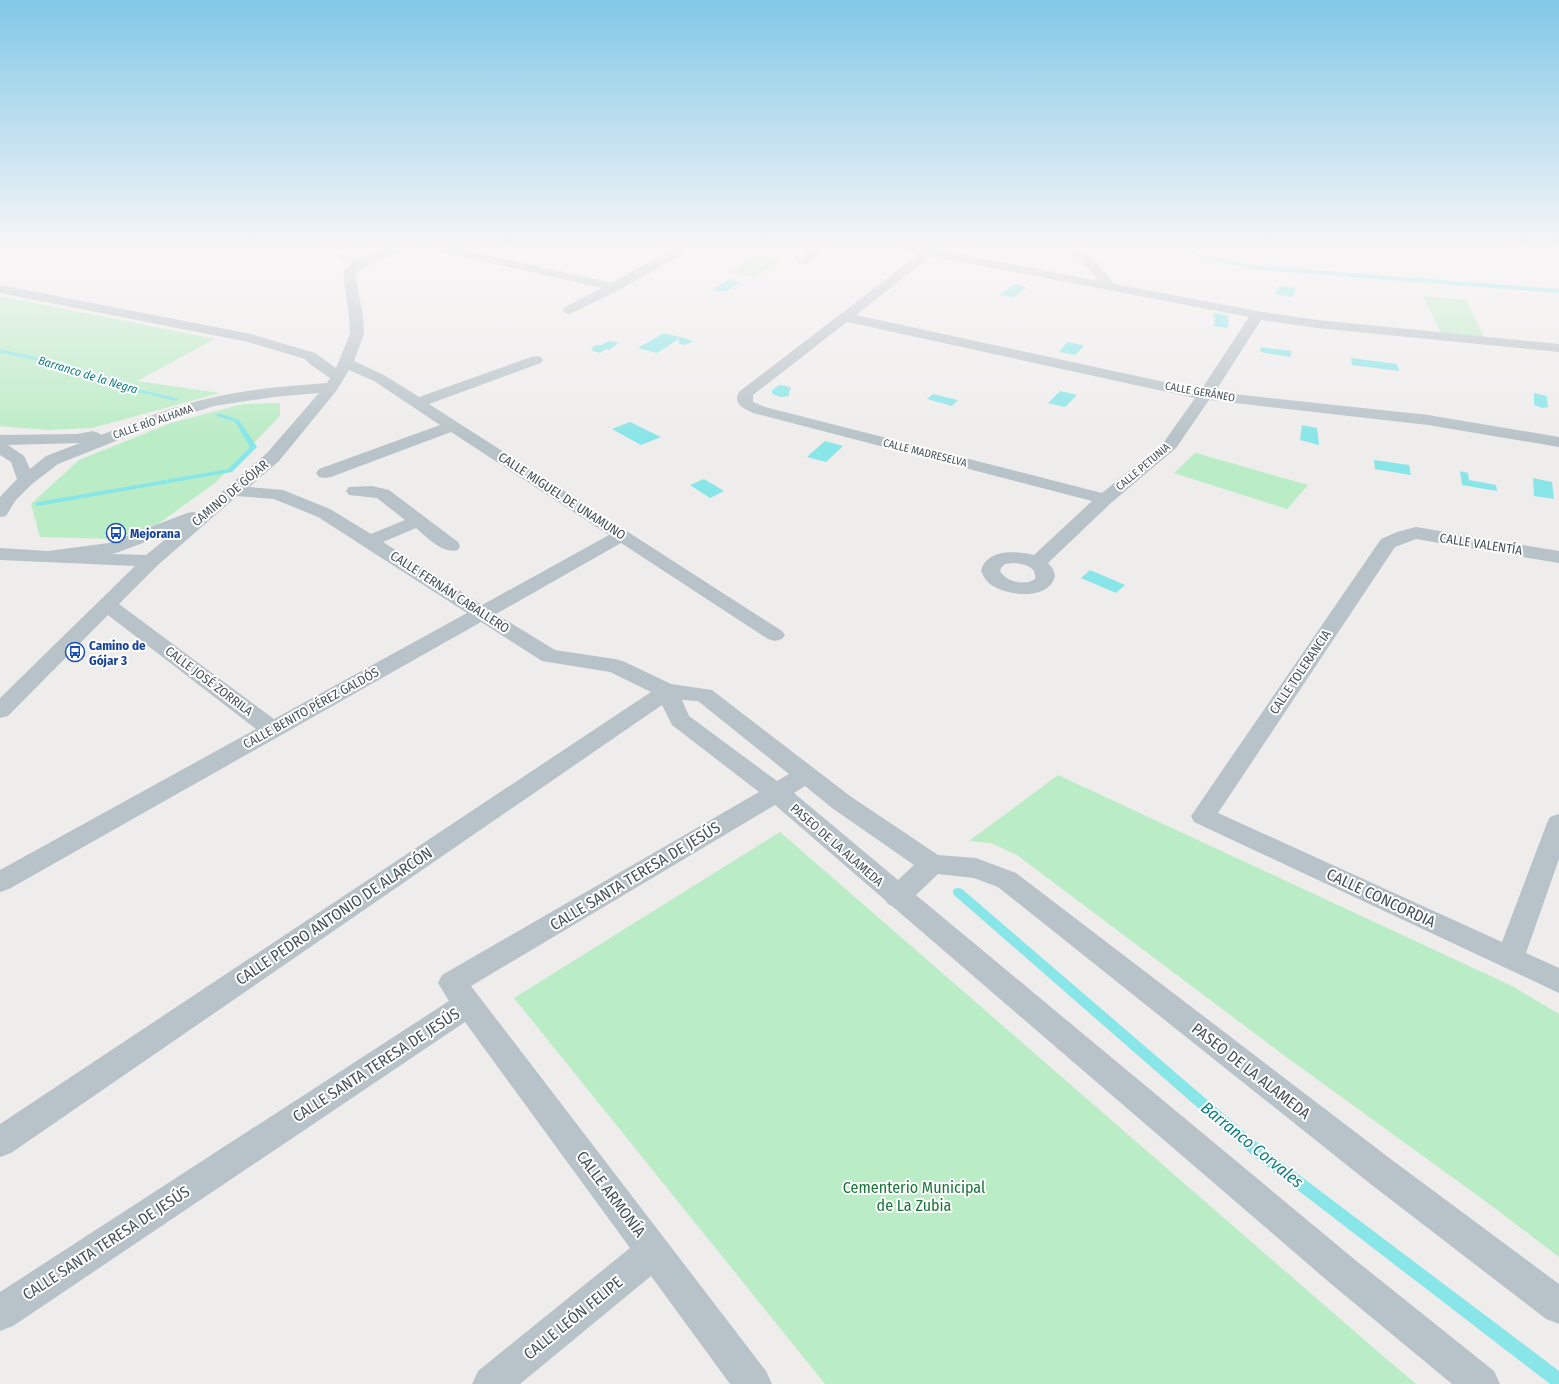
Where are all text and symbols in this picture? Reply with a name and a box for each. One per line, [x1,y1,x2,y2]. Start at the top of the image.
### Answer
water label: Barranco de la Negra [37,353,139,397]
street label: CALLE GERÁNEO [1164,378,1236,405]
street label: CALLE RÍO ALHAMA [111,401,195,442]
street label: CALLE MADRESELVA [882,436,968,470]
street label: CALLE PETUNIA [1113,440,1173,493]
street label: CALLE MIGUEL DE UNAMUNO [496,449,628,543]
street label: CAMINO DE GÓJAR [189,457,271,529]
bus stop icon: Mejorana [105,522,127,544]
place label: Mejorana [130,526,181,541]
street label: CALLE VALENTÍA [1439,530,1524,558]
street label: CALLE FERNÁN CABALLERO [388,548,512,636]
street label: CALLE TOLERANCIA [1266,627,1334,717]
place label: Camino de Gójar 3 [89,638,146,668]
bus stop icon: Camino de Gójar 3 [64,641,86,663]
street label: CALLE JOSÉ ZORRILA [162,643,256,719]
street label: CALLE BENITO PÉREZ GALDÓS [241,664,381,752]
street label: PASEO DE LA ALAMEDA [788,801,887,889]
street label: CALLE SANTA TERESA DE JESÚS [546,818,724,934]
street label: CALLE PEDRO ANTONIO DE ALARCÓN [232,843,436,989]
street label: CALLE CONCORDIA [1323,864,1439,932]
street label: CALLE SANTA TERESA DE JESÚS [289,1004,463,1126]
street label: PASEO DE LA ALAMEDA [1188,1019,1314,1123]
water label: Barranco Corvales [1196,1097,1308,1193]
street label: CALLE ARMONÍA [573,1147,650,1241]
park label: Cementerio Municipal de La Zubia [843,1178,985,1215]
street label: CALLE SANTA TERESA DE JESÚS [19,1182,193,1304]
street label: CALLE LEÓN FELIPE [520,1272,626,1364]

